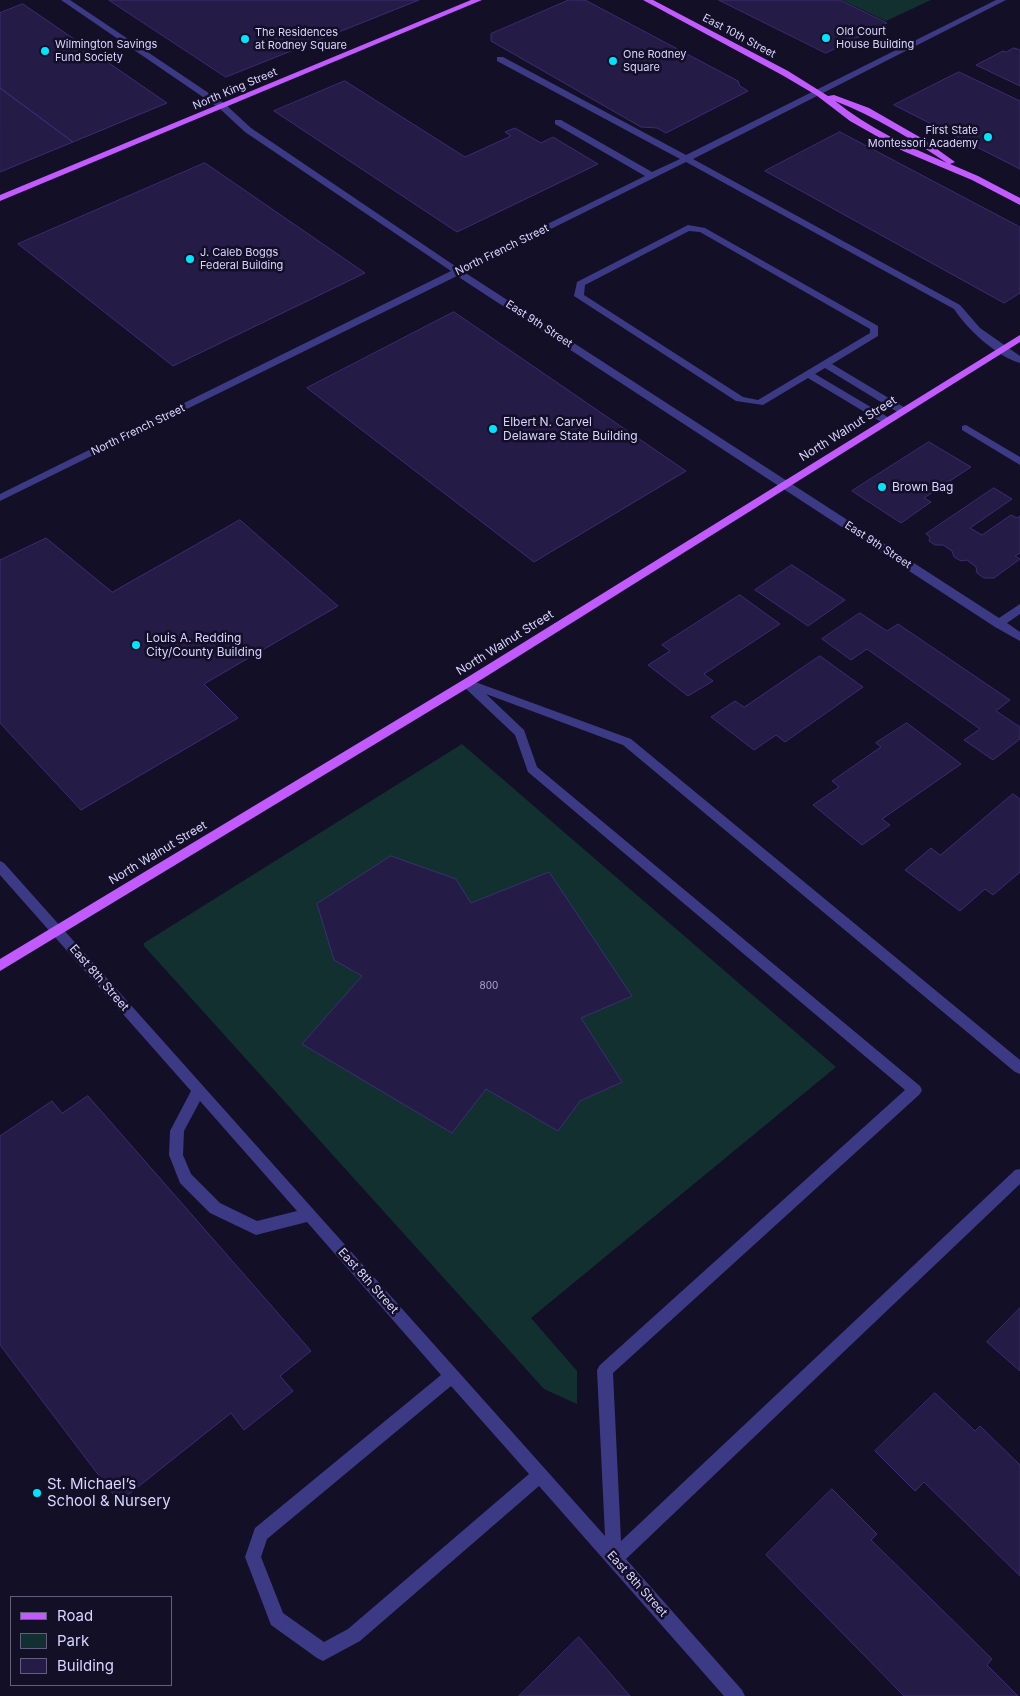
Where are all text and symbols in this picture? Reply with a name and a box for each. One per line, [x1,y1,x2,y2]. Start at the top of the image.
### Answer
street label: East 10th Street [700,11,778,61]
place label: Old Court House Building [836,25,914,51]
place label: The Residences at Rodney Square [255,26,347,52]
marker: Old Court House Building [820,32,832,44]
marker: The Residences at Rodney Square [239,33,251,45]
place label: Wilmington Savings Fund Society [55,38,157,64]
marker: Wilmington Savings Fund Society [39,45,51,57]
place label: One Rodney Square [623,48,687,74]
marker: One Rodney Square [607,55,619,67]
street label: North King Street [191,65,279,113]
place label: First State Montessori Academy [868,124,978,150]
marker: First State Montessori Academy [982,131,994,143]
street label: North French Street [453,222,551,278]
place label: J. Caleb Boggs Federal Building [200,246,283,272]
marker: J. Caleb Boggs Federal Building [184,253,196,265]
street label: East 9th Street [503,298,575,350]
street label: North Walnut Street [797,393,899,465]
street label: North French Street [89,402,187,458]
place label: Elbert N. Carvel Delaware State Building [503,415,638,443]
marker: Elbert N. Carvel Delaware State Building [487,423,499,435]
place label: Brown Bag [892,480,953,494]
marker: Brown Bag [876,481,888,493]
street label: East 9th Street [842,519,914,571]
street label: North Walnut Street [454,607,556,679]
place label: Louis A. Redding City/County Building [146,631,262,659]
marker: Louis A. Redding City/County Building [130,639,142,651]
street label: North Walnut Street [106,818,210,888]
street label: East 8th Street [66,942,132,1014]
house number: 800 [480,980,498,992]
street label: East 8th Street [335,1245,401,1317]
place label: St. Michael’s School & Nursery [47,1475,171,1510]
marker: St. Michael’s School & Nursery [31,1487,43,1499]
street label: East 8th Street [604,1548,670,1620]
legend [10,1596,172,1686]
text: Road [57,1606,93,1625]
text: Park [57,1631,89,1650]
text: Building [57,1656,114,1675]

